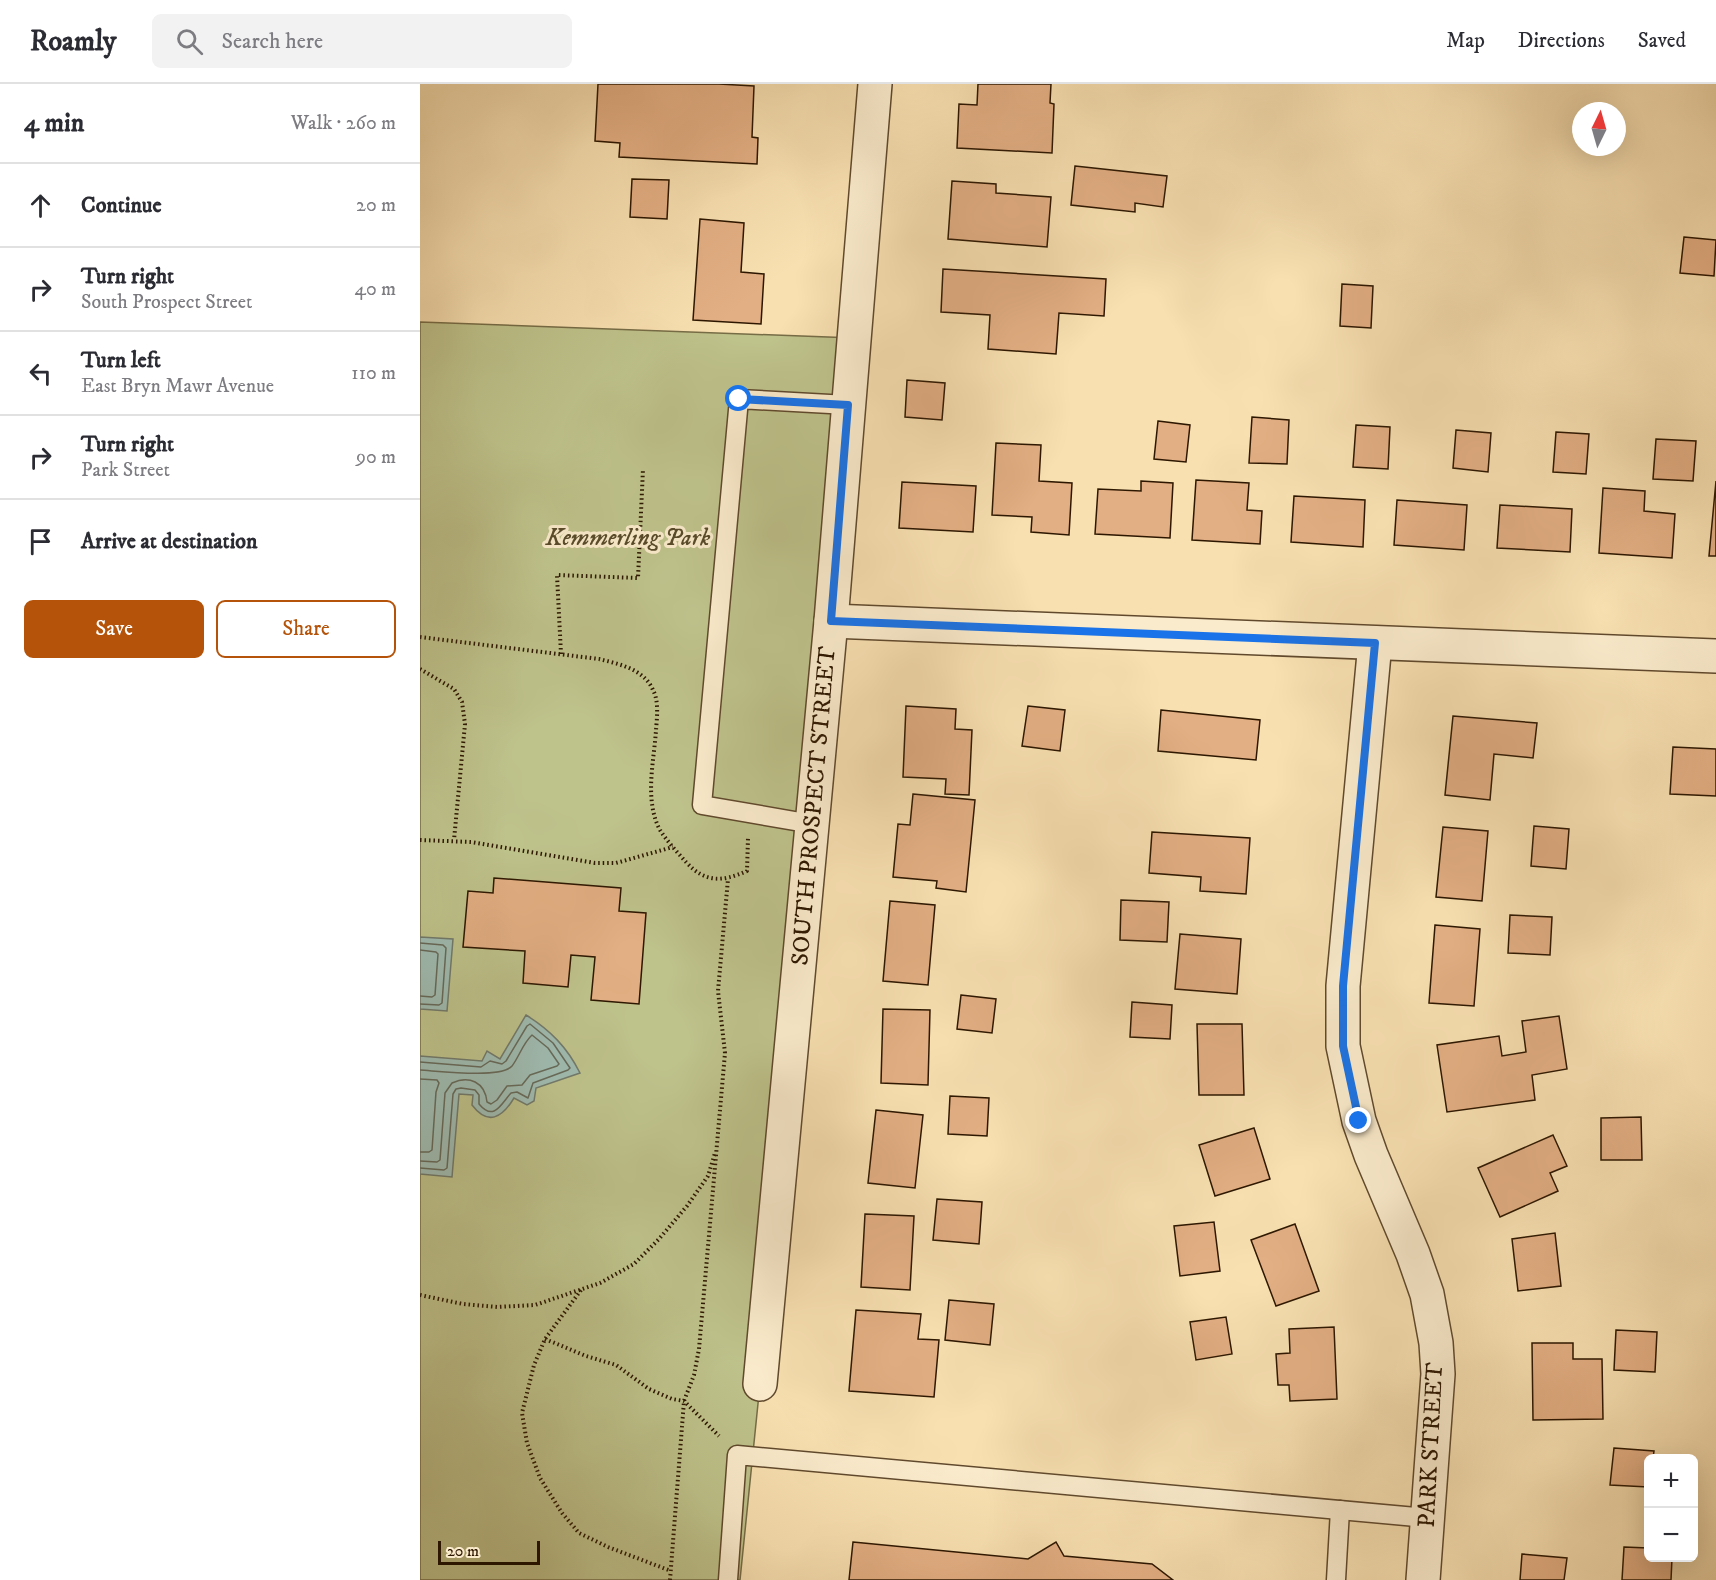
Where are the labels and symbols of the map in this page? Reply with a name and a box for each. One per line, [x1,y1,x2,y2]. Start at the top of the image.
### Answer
north arrow [1572,102,1626,156]
route start [725,385,751,411]
park label: Kemmerling Park [545,523,710,553]
street label: SOUTH PROSPECT STREET [785,645,843,967]
route end [1345,1107,1371,1133]
street label: PARK STREET [1412,1362,1450,1528]
scale bar [438,1538,540,1566]

